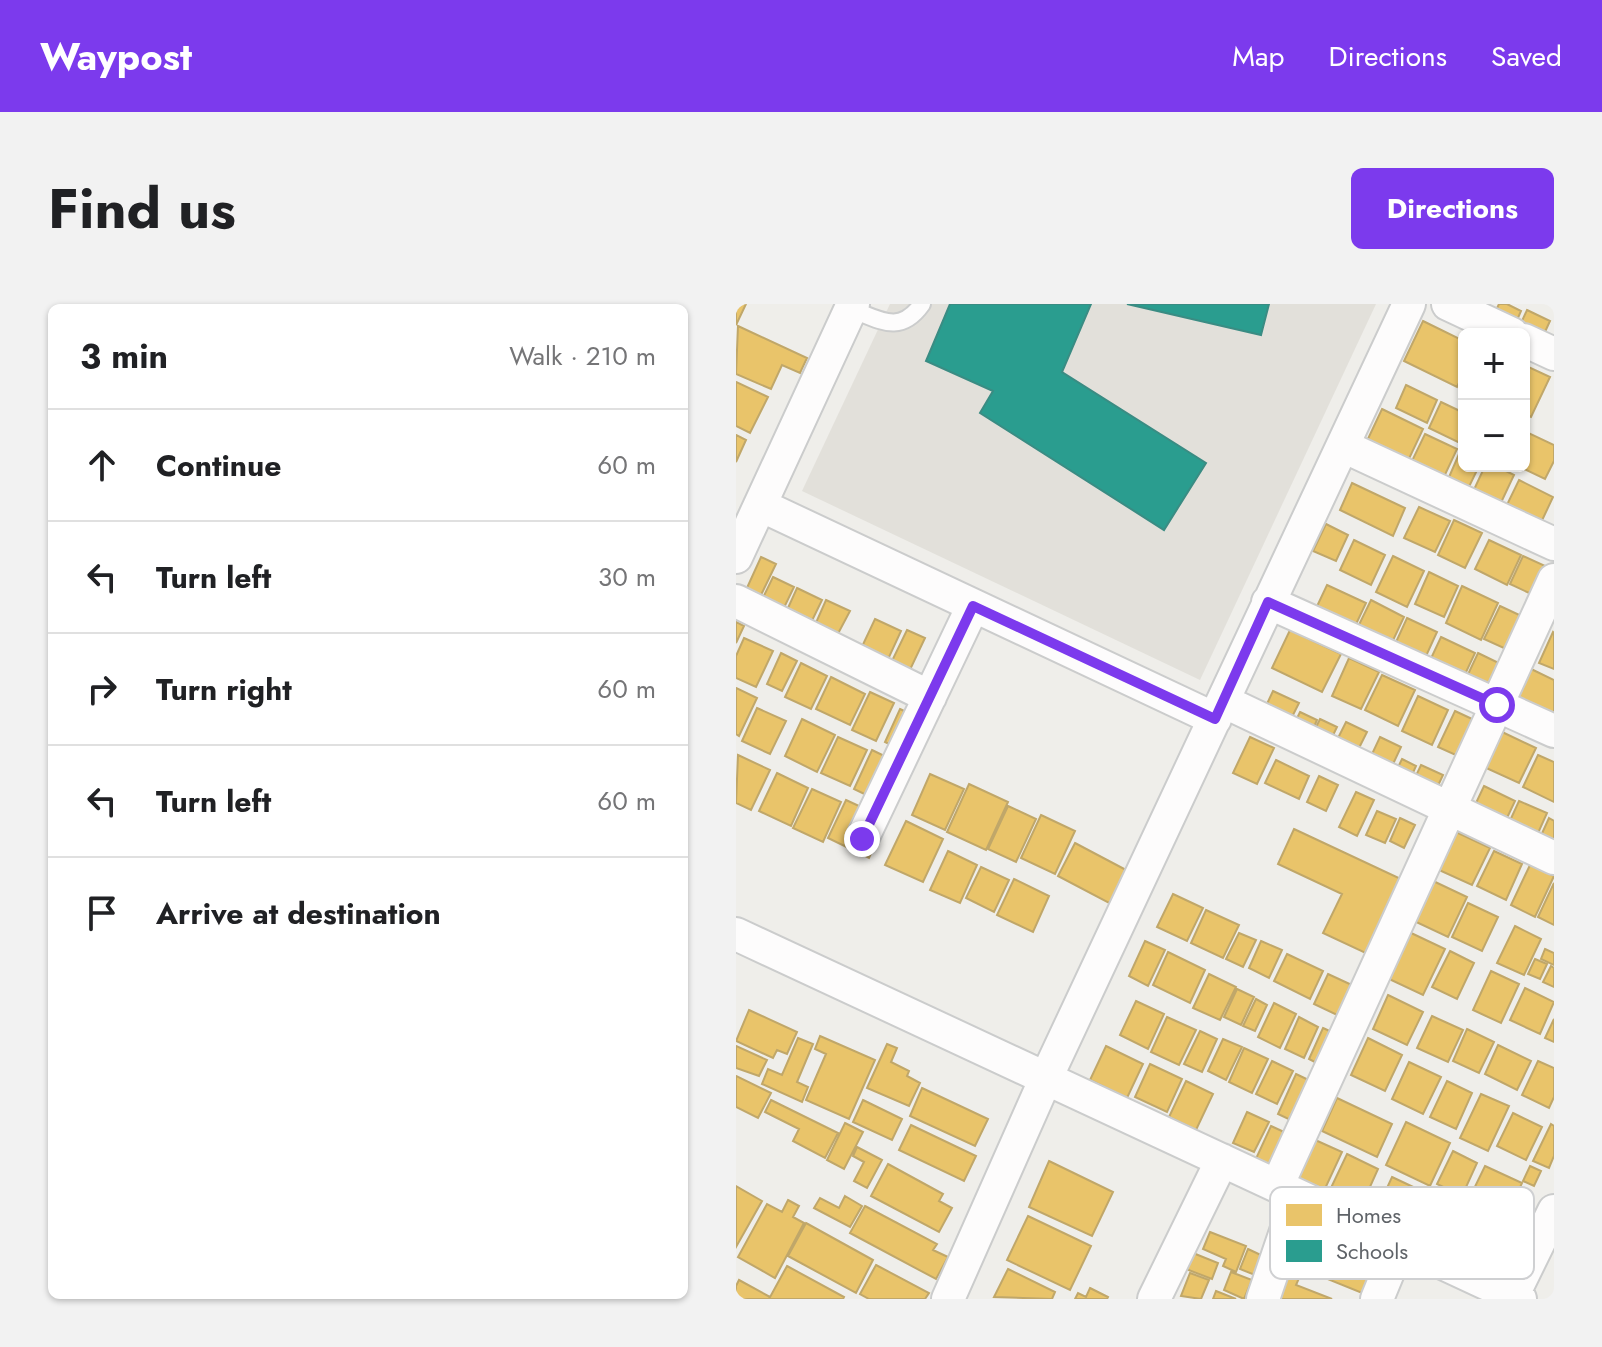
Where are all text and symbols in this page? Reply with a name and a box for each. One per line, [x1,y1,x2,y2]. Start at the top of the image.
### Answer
text: Waypost [40,29,192,84]
text: Map [1232,36,1284,77]
text: Directions [1328,36,1447,77]
text: Saved [1491,36,1562,77]
text: Find us [48,168,236,249]
button: Directions [1351,168,1554,249]
map controls [1458,328,1530,472]
button: + [1458,328,1530,400]
text: 3 min [80,332,168,381]
text: Walk · 210 m [509,337,656,375]
button: − [1458,400,1530,472]
icon: ahead [80,443,124,487]
text: Continue [156,444,282,487]
text: 60 m [597,446,656,484]
icon: left [80,555,124,599]
text: Turn left [156,556,271,599]
text: 30 m [598,558,656,596]
icon: right [80,667,124,711]
text: Turn right [156,668,292,711]
text: 60 m [597,670,656,708]
route start [1479,687,1515,723]
icon: left [80,779,124,823]
text: Turn left [156,780,271,823]
text: 60 m [597,782,656,820]
route end [844,821,880,857]
icon: arrive [80,891,124,935]
text: Arrive at destination [156,892,441,935]
legend [1270,1187,1534,1279]
text: Homes [1336,1199,1401,1231]
text: Schools [1336,1235,1408,1267]

